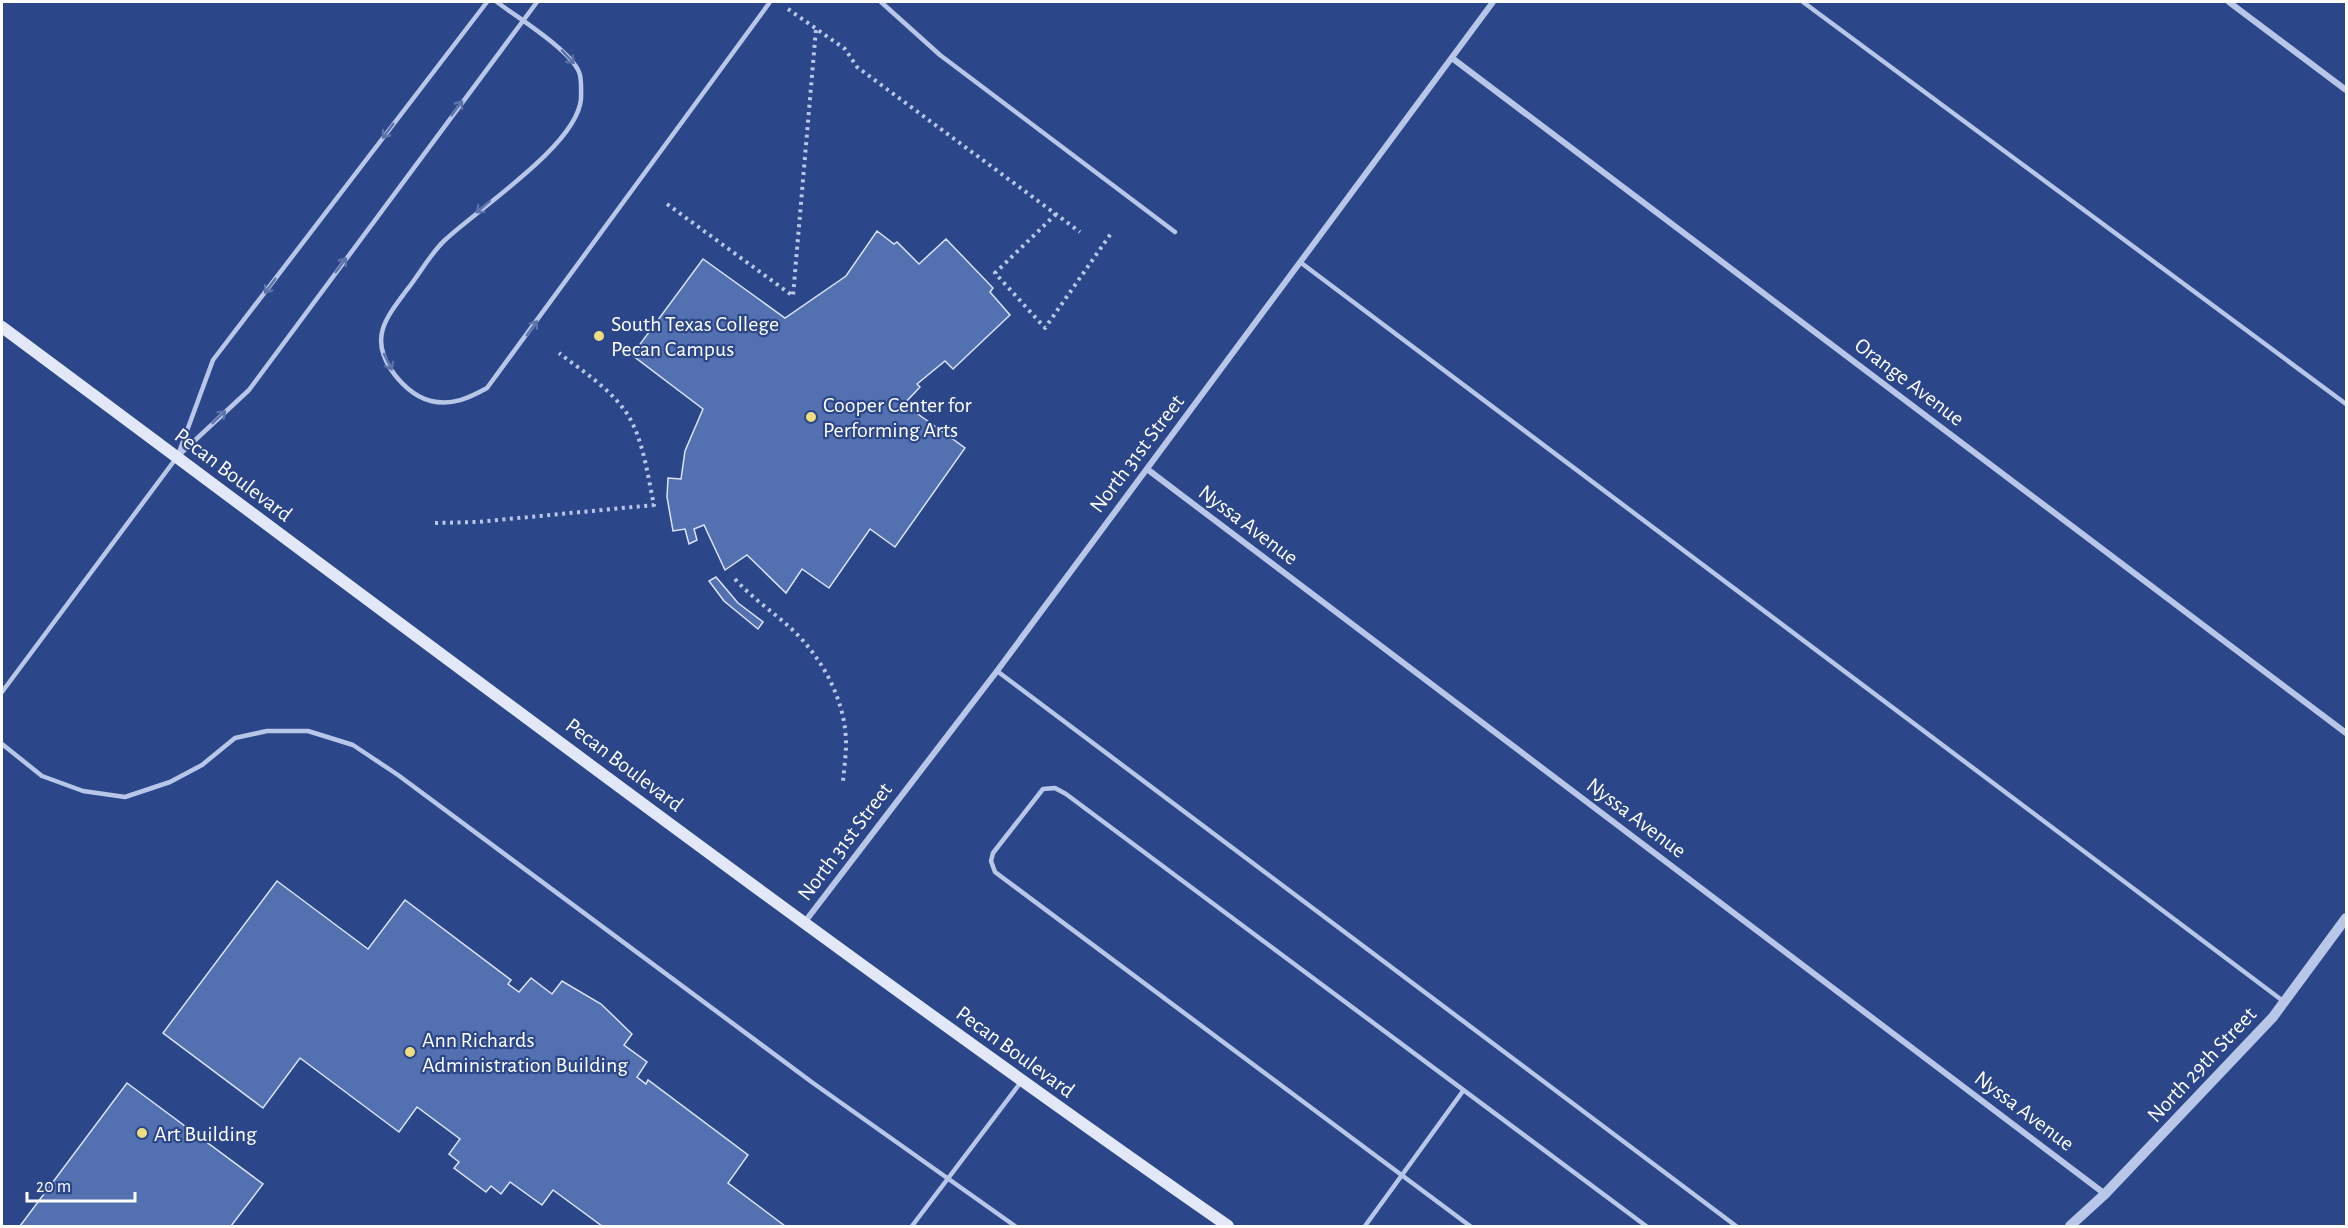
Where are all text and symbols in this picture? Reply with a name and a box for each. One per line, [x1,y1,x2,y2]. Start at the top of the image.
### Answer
one-way arrow [561,50,575,65]
one-way arrow [451,101,463,117]
one-way arrow [382,123,395,139]
one-way arrow [476,200,491,214]
one-way arrow [335,258,347,274]
one-way arrow [263,278,276,294]
place label: South Texas College Pecan Campus [611,313,779,360]
one-way arrow [525,320,538,336]
marker: South Texas College Pecan Campus [592,329,606,343]
street label: Orange Avenue [1851,334,1968,430]
one-way arrow [382,353,394,371]
street label: North 31st Street [1085,390,1188,517]
place label: Cooper Center for Performing Arts [823,394,972,441]
one-way arrow [212,410,227,424]
marker: Cooper Center for Performing Arts [804,410,818,424]
street label: Pecan Boulevard [171,424,296,526]
street label: Nyssa Avenue [1195,481,1302,569]
street label: Pecan Boulevard [562,714,687,816]
street label: Nyssa Avenue [1583,774,1690,862]
street label: North 31st Street [793,778,896,905]
street label: Pecan Boulevard [952,1002,1079,1102]
street label: North 29th Street [2143,1003,2260,1127]
place label: Ann Richards Administration Building [422,1029,628,1076]
marker: Ann Richards Administration Building [403,1045,417,1059]
street label: Nyssa Avenue [1971,1067,2078,1155]
place label: Art Building [154,1123,257,1145]
marker: Art Building [135,1126,149,1140]
scale bar [27,1165,135,1203]
text: 20 m [36,1178,71,1196]

